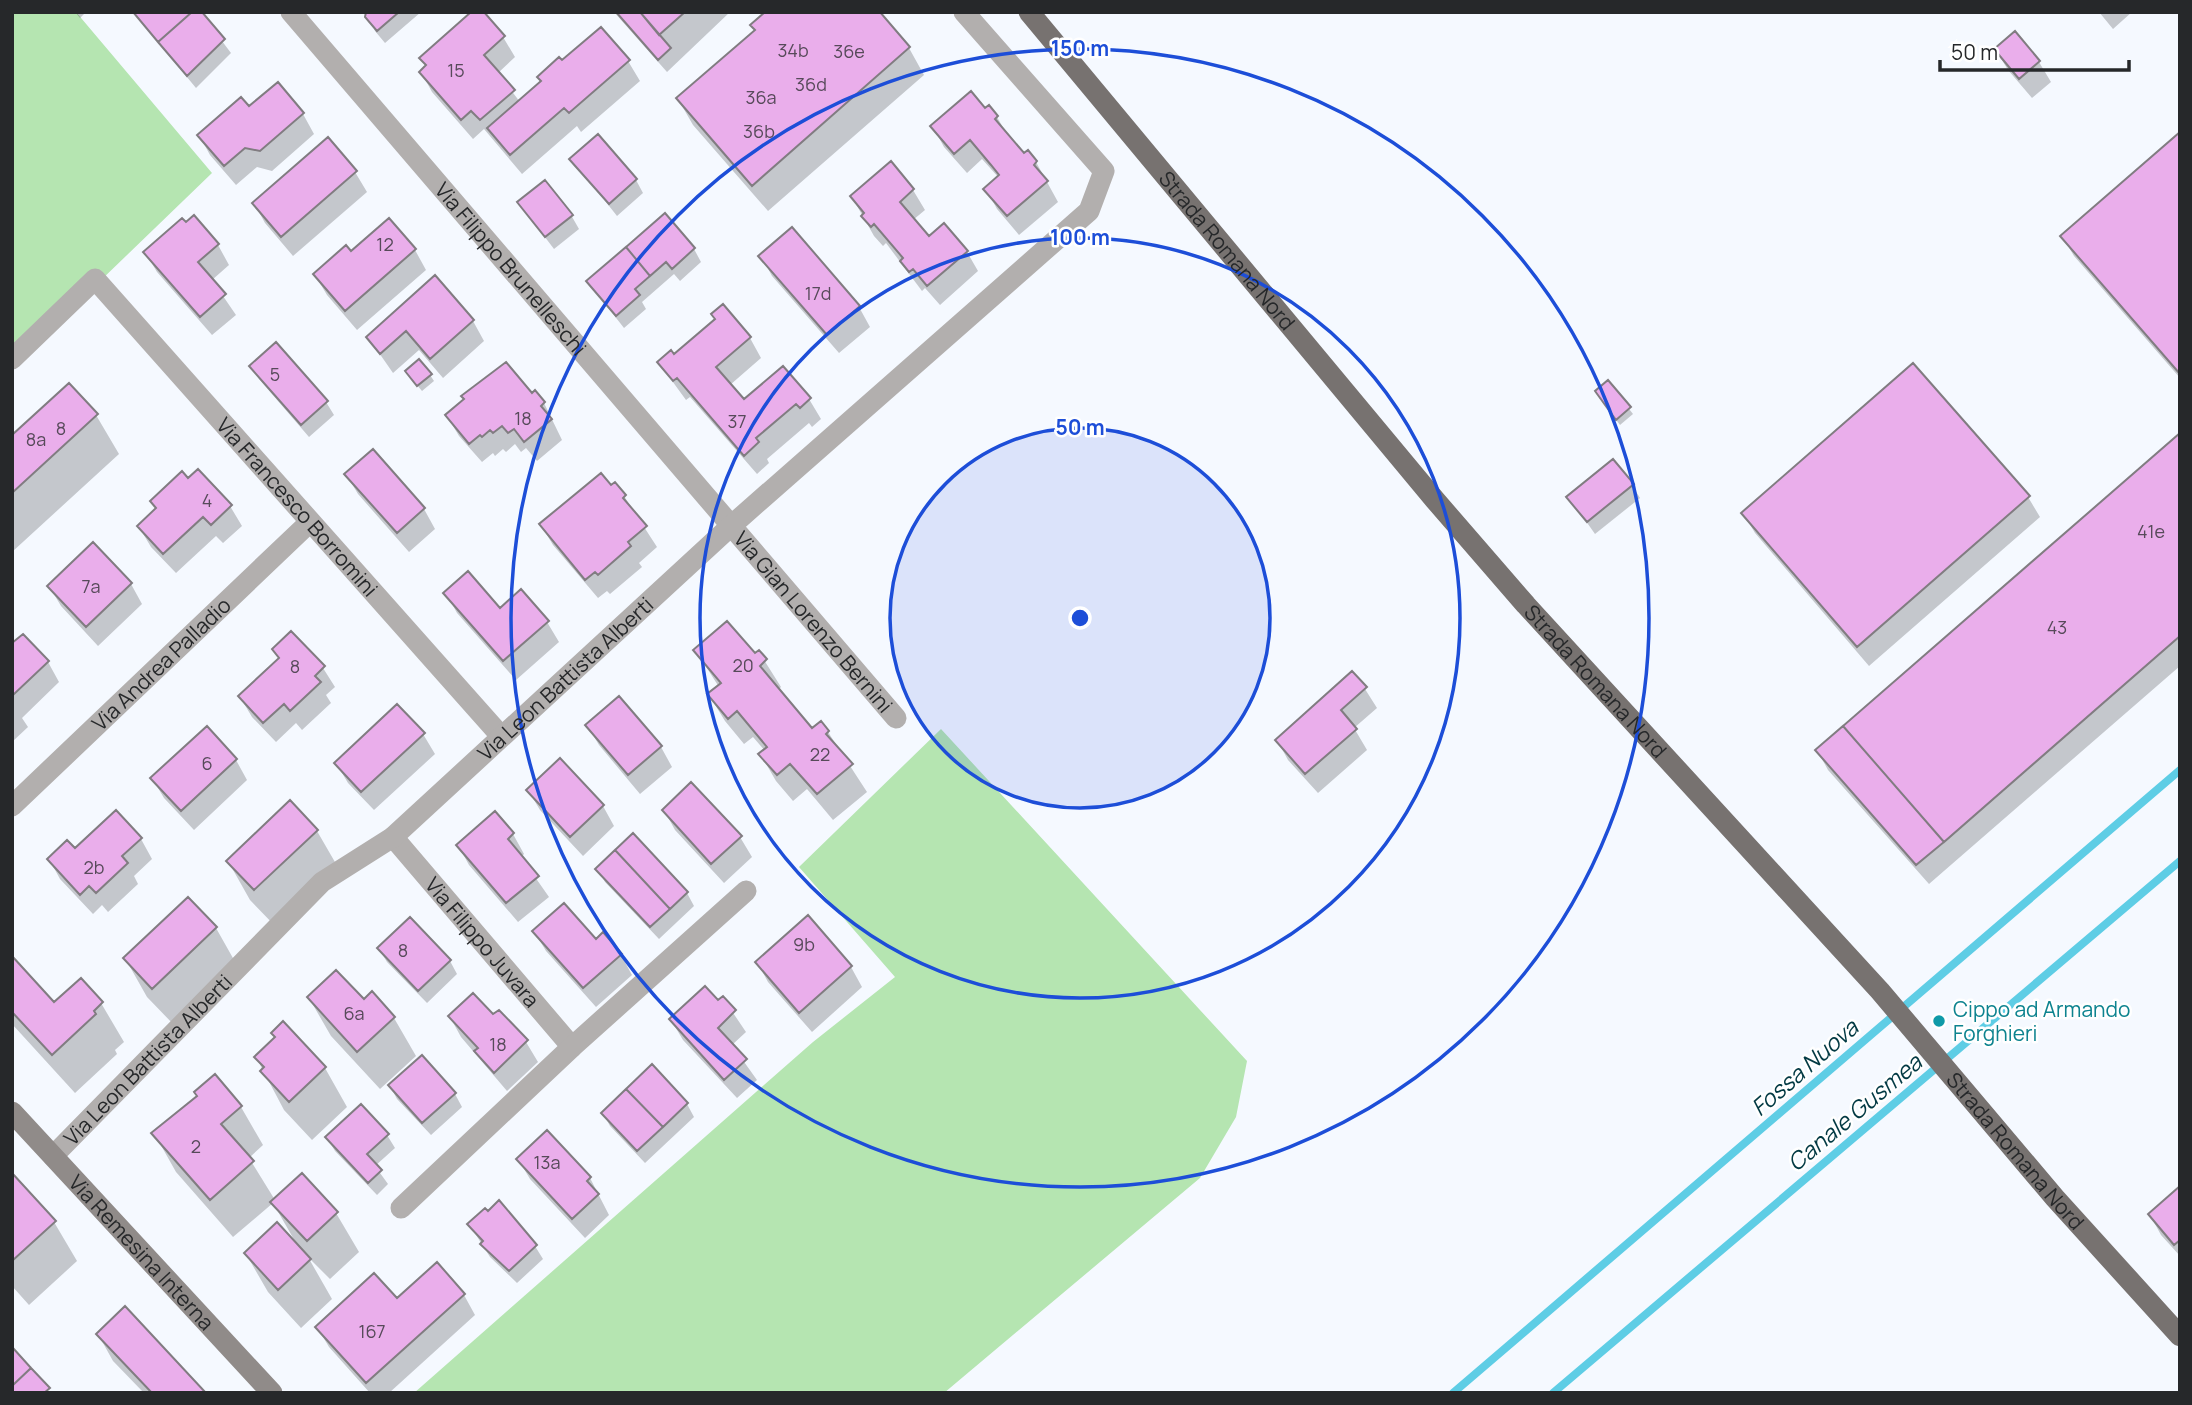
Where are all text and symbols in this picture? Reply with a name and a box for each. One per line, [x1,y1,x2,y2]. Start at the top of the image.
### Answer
scale bar [1940,28,2129,72]
text: 150 m [1051,34,1109,62]
house number: 34b [777,38,809,62]
text: 50 m [1951,38,1998,66]
house number: 36e [833,39,865,63]
house number: 15 [447,58,465,82]
house number: 36d [795,72,827,96]
house number: 36a [745,85,777,109]
house number: 36b [743,119,775,143]
street label: Strada Romana Nord [1153,165,1302,336]
street label: Via Filippo Brunelleschi [429,176,593,361]
text: 100 m [1050,223,1110,251]
house number: 12 [376,232,394,256]
house number: 17d [805,281,831,305]
house number: 5 [270,362,280,386]
house number: 18 [514,406,532,430]
house number: 37 [728,409,747,433]
street label: Via Francesco Borromini [210,411,384,602]
text: 50 m [1055,413,1105,441]
house number: 8 [56,416,66,440]
house number: 8a [26,427,46,451]
house number: 4 [202,488,212,512]
house number: 41e [2137,519,2165,543]
street label: Via Gian Lorenzo Bernini [728,525,899,718]
house number: 7a [81,574,101,598]
street label: Via Andrea Palladio [86,591,237,737]
street label: Via Leon Battista Alberti [471,591,659,767]
street label: Strada Romana Nord [1518,598,1673,764]
centre of rings [1068,606,1092,630]
house number: 43 [2047,615,2067,639]
house number: 20 [732,653,754,677]
house number: 8 [290,654,300,678]
house number: 22 [810,742,830,766]
house number: 6 [201,751,213,775]
house number: 2b [84,855,104,879]
street label: Via Filippo Juvara [419,871,546,1013]
house number: 9b [793,932,815,956]
house number: 8 [398,938,408,962]
street label: Via Leon Battista Alberti [57,968,238,1151]
place label: Cippo ad Armando Forghieri [1953,995,2130,1047]
house number: 6a [343,1001,365,1025]
water label: Fossa Nuova [1743,1011,1865,1123]
marker: Cippo ad Armando Forghieri [1931,1013,1947,1029]
house number: 18 [489,1032,507,1056]
water label: Canale Gusmea [1780,1045,1929,1178]
street label: Strada Romana Nord [1940,1066,2091,1235]
house number: 2 [191,1134,201,1158]
house number: 13a [534,1150,560,1174]
street label: Via Remesina Interna [63,1169,221,1336]
house number: 167 [358,1319,386,1343]

